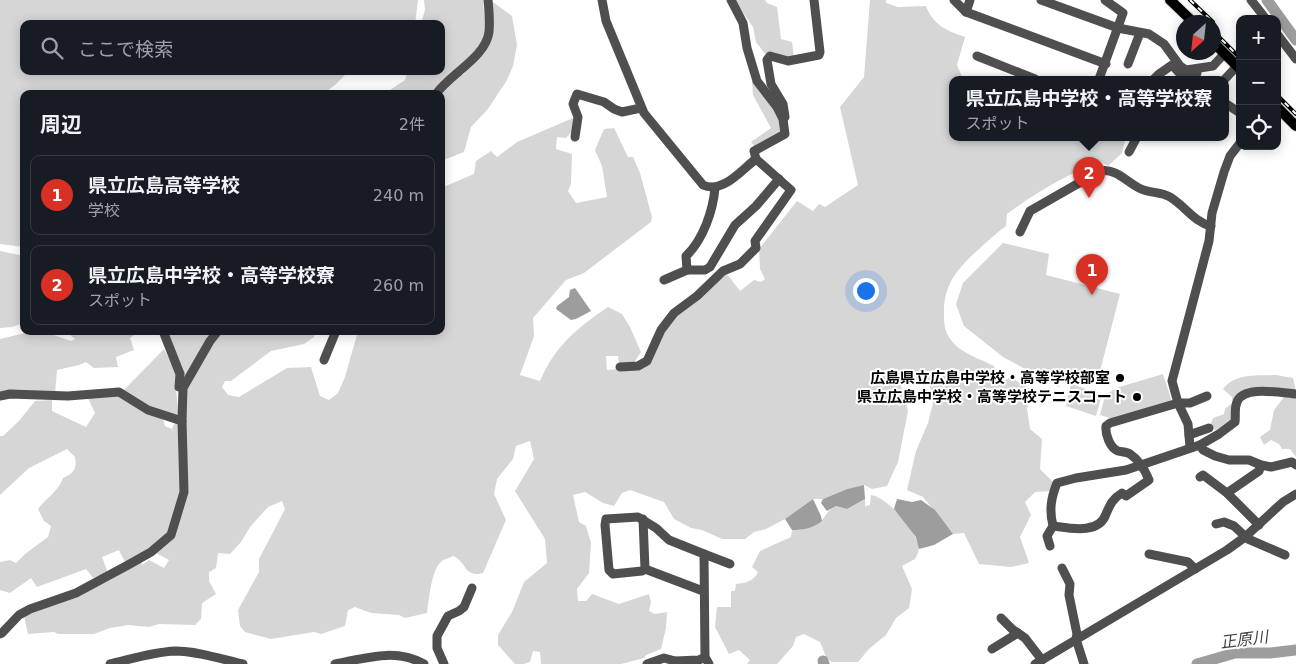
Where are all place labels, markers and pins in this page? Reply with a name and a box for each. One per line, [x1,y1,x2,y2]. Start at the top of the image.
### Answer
pin: 2 [1073,157,1105,198]
pin: 1 [1076,254,1108,295]
place label: 広島県立広島中学校・高等学校部室 [870,369,1110,387]
marker: 広島県立広島中学校・高等学校部室 [1114,372,1126,384]
place label: 県立広島中学校・高等学校テニスコート [857,388,1127,406]
marker: 県立広島中学校・高等学校テニスコート [1131,391,1143,403]

